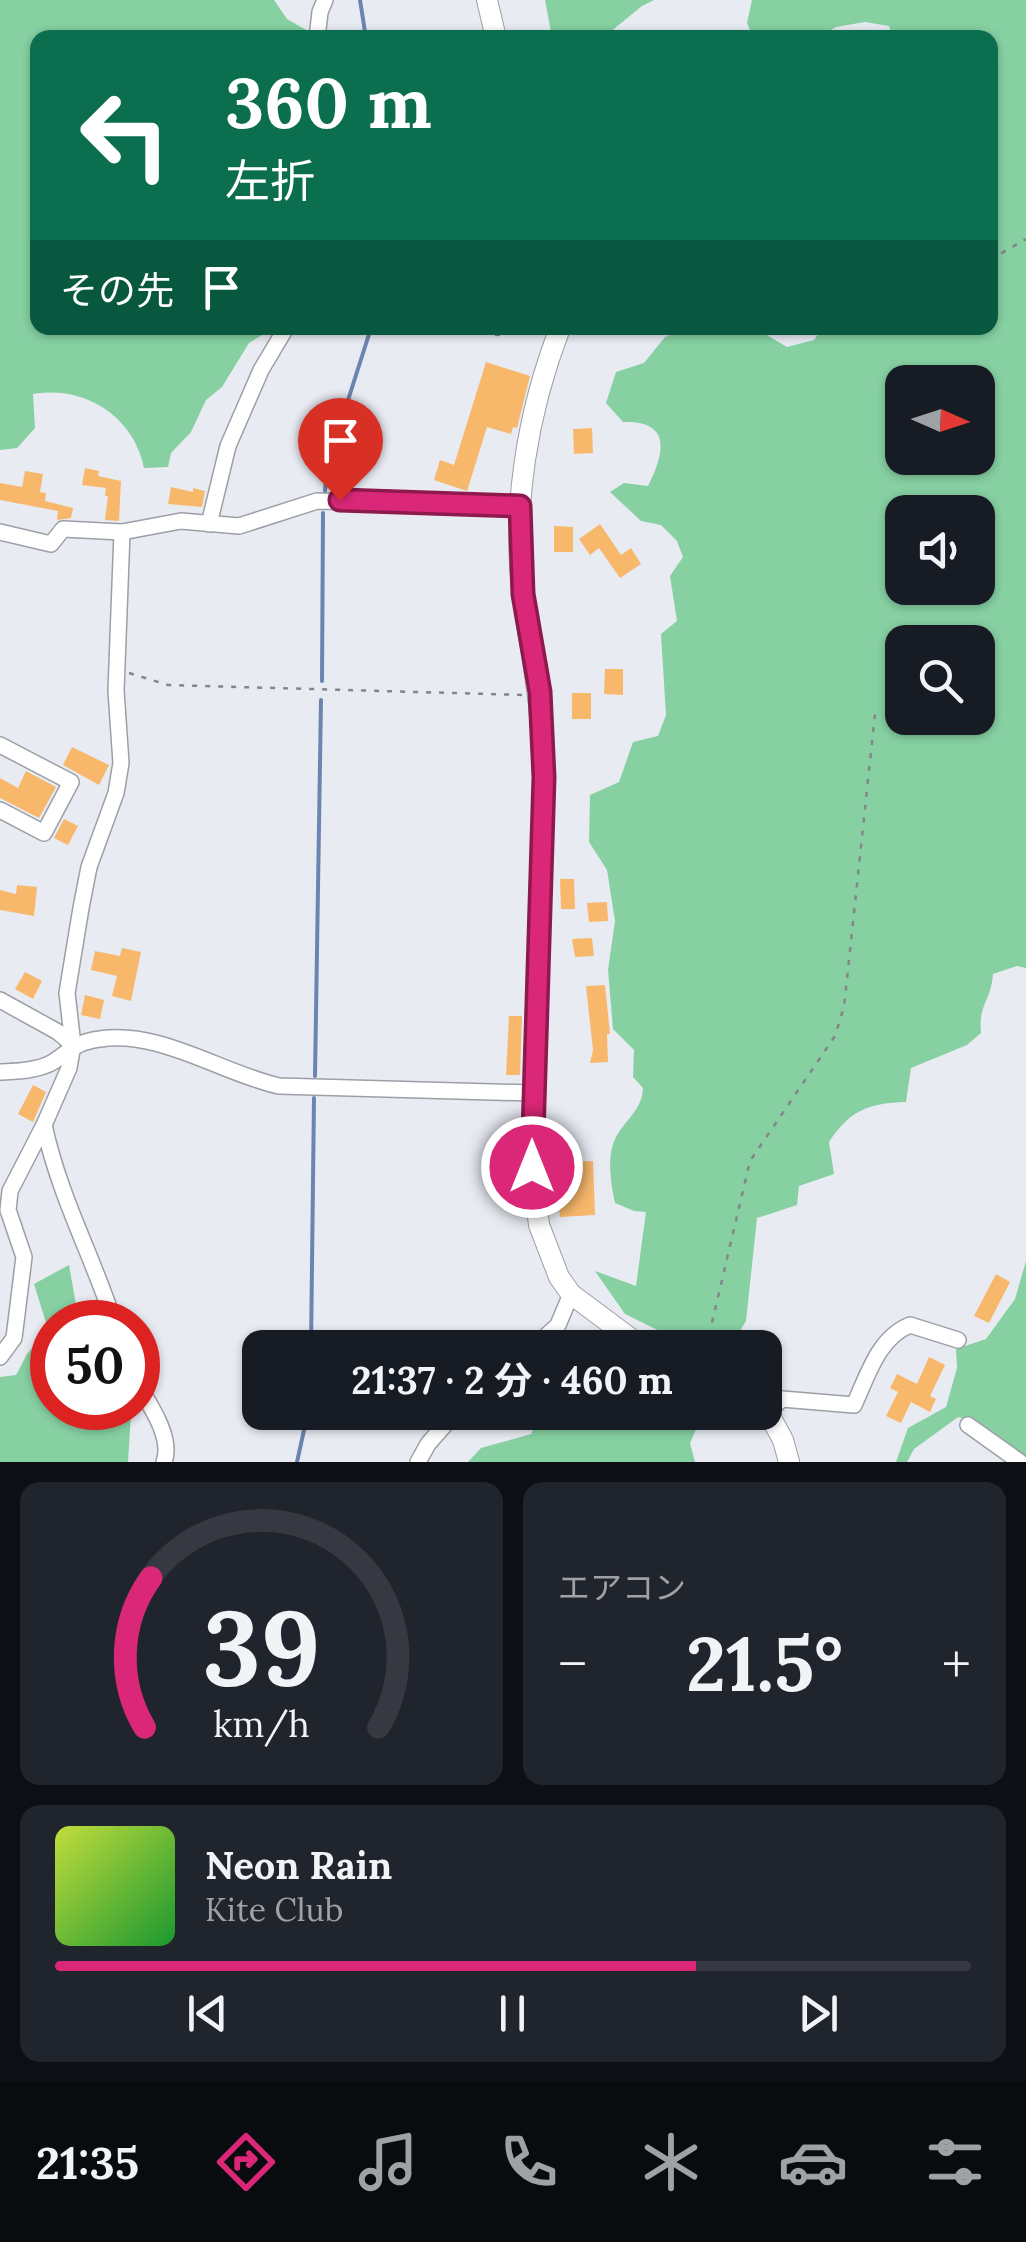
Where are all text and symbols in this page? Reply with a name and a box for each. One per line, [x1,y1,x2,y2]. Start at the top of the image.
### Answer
text: 360 m [225,58,432,147]
icon: left [60,70,190,200]
text: 左折 [225,152,315,209]
icon: arrive [194,260,249,315]
text: その先 [60,266,174,314]
north arrow [885,365,995,475]
map controls [885,365,995,735]
pin [298,398,383,501]
icon: arrive [313,413,368,468]
button: sound [885,495,995,605]
button: search [885,625,995,735]
position arrow [480,1115,584,1219]
speed limit sign: 50 [30,1300,160,1430]
text: 21:37 · 2 分 · 460 m [351,1356,673,1404]
text: エアコン [558,1567,686,1608]
text: 39 [202,1580,321,1713]
text: 21.5° [686,1616,843,1712]
text: − [558,1629,587,1699]
text: + [942,1629,971,1699]
text: km/h [213,1701,310,1747]
text: Neon Rain [205,1841,392,1889]
text: Kite Club [205,1889,343,1930]
icon: previous [180,1986,235,2041]
icon: pause [485,1986,540,2041]
icon: next [791,1986,846,2041]
icon: directions [211,2127,281,2197]
icon: music [353,2127,423,2197]
icon: phone [494,2127,564,2197]
icon: climate [636,2127,706,2197]
icon: car [778,2127,848,2197]
icon: filters [920,2127,990,2197]
text: 21:35 [36,2134,139,2191]

